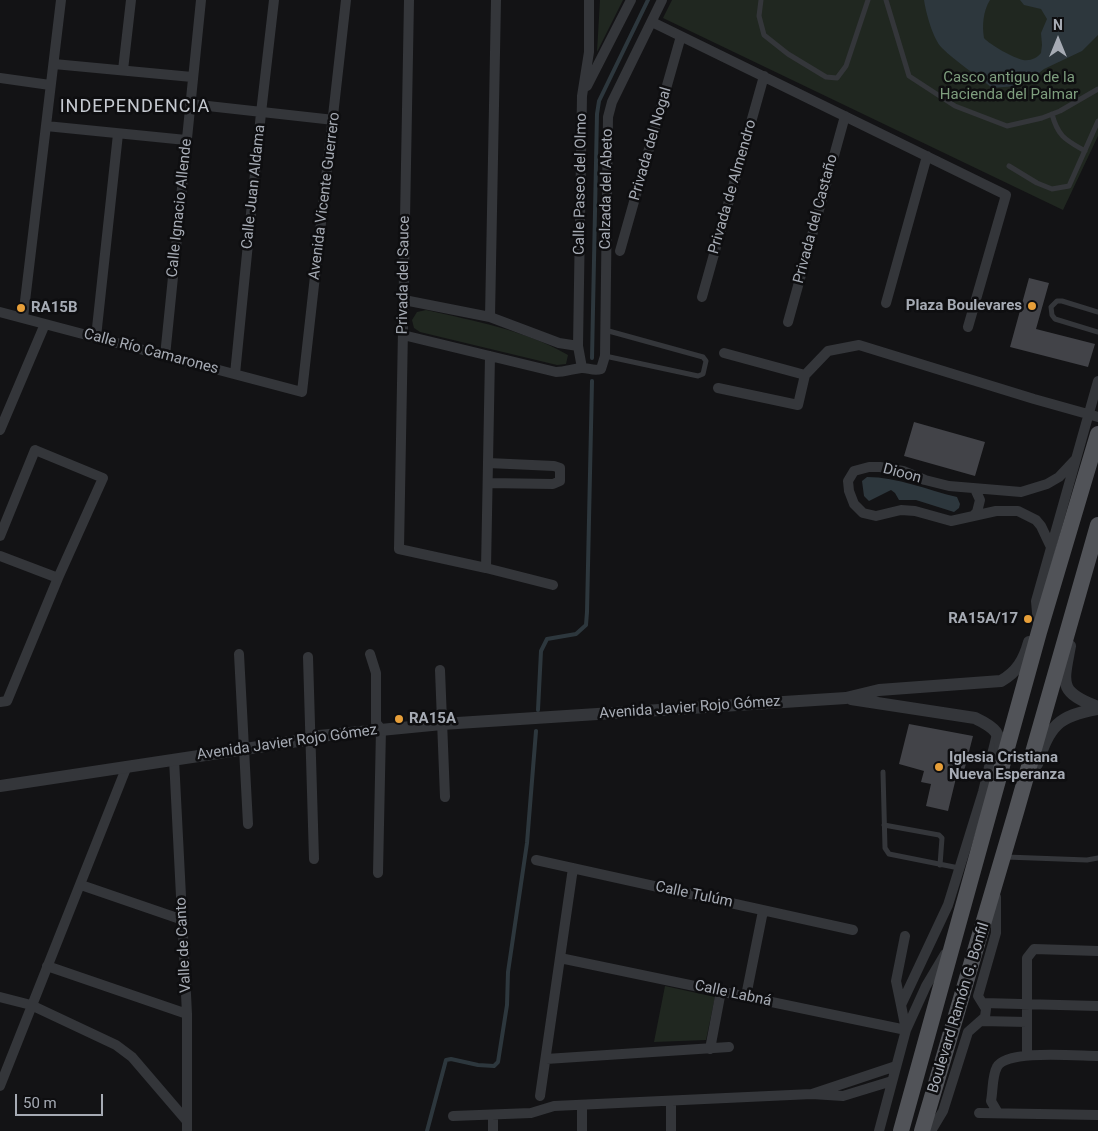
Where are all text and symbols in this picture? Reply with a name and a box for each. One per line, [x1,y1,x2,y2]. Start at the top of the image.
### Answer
north arrow [1033,15,1083,65]
text: N [1053,17,1063,33]
park label: Casco antiguo de la Hacienda del Palmar [940,69,1078,104]
street label: Privada del Nogal [626,85,676,203]
district label: INDEPENDENCIA [58,96,212,118]
street label: Avenida Vicente Guerrero [306,111,344,281]
street label: Calle Paseo del Olmo [571,113,591,255]
street label: Privada de Almendro [705,118,761,256]
street label: Calle Juan Aldama [239,124,269,250]
street label: Calzada del Abeto [597,128,617,250]
street label: Calle Ignacio Allende [164,138,196,278]
street label: Privada del Castaño [790,152,842,286]
street label: Privada del Sauce [394,215,414,335]
place label: Plaza Boulevares [906,297,1022,315]
place label: RA15B [31,299,77,317]
marker: Plaza Boulevares [1026,300,1038,312]
marker: RA15B [15,302,27,314]
street label: Calle Río Camarones [82,325,220,379]
street label: Dioon [881,460,923,488]
place label: RA15A/17 [948,610,1018,628]
marker: RA15A/17 [1022,613,1034,625]
street label: Avenida Javier Rojo Gómez [599,693,781,723]
place label: RA15A [409,710,456,728]
marker: RA15A [393,713,405,725]
street label: Avenida Javier Rojo Gómez [196,721,378,765]
place label: Iglesia Cristiana Nueva Esperanza [949,749,1065,784]
marker: Iglesia Cristiana Nueva Esperanza [933,761,945,773]
street label: Calle Tulúm [654,878,734,912]
street label: Valle de Canto [173,897,195,993]
street label: Boulevard Ramón G. Bonfil [924,921,994,1095]
street label: Calle Labná [693,977,773,1011]
scale bar [18,1084,105,1116]
text: 50 m [23,1094,57,1112]

